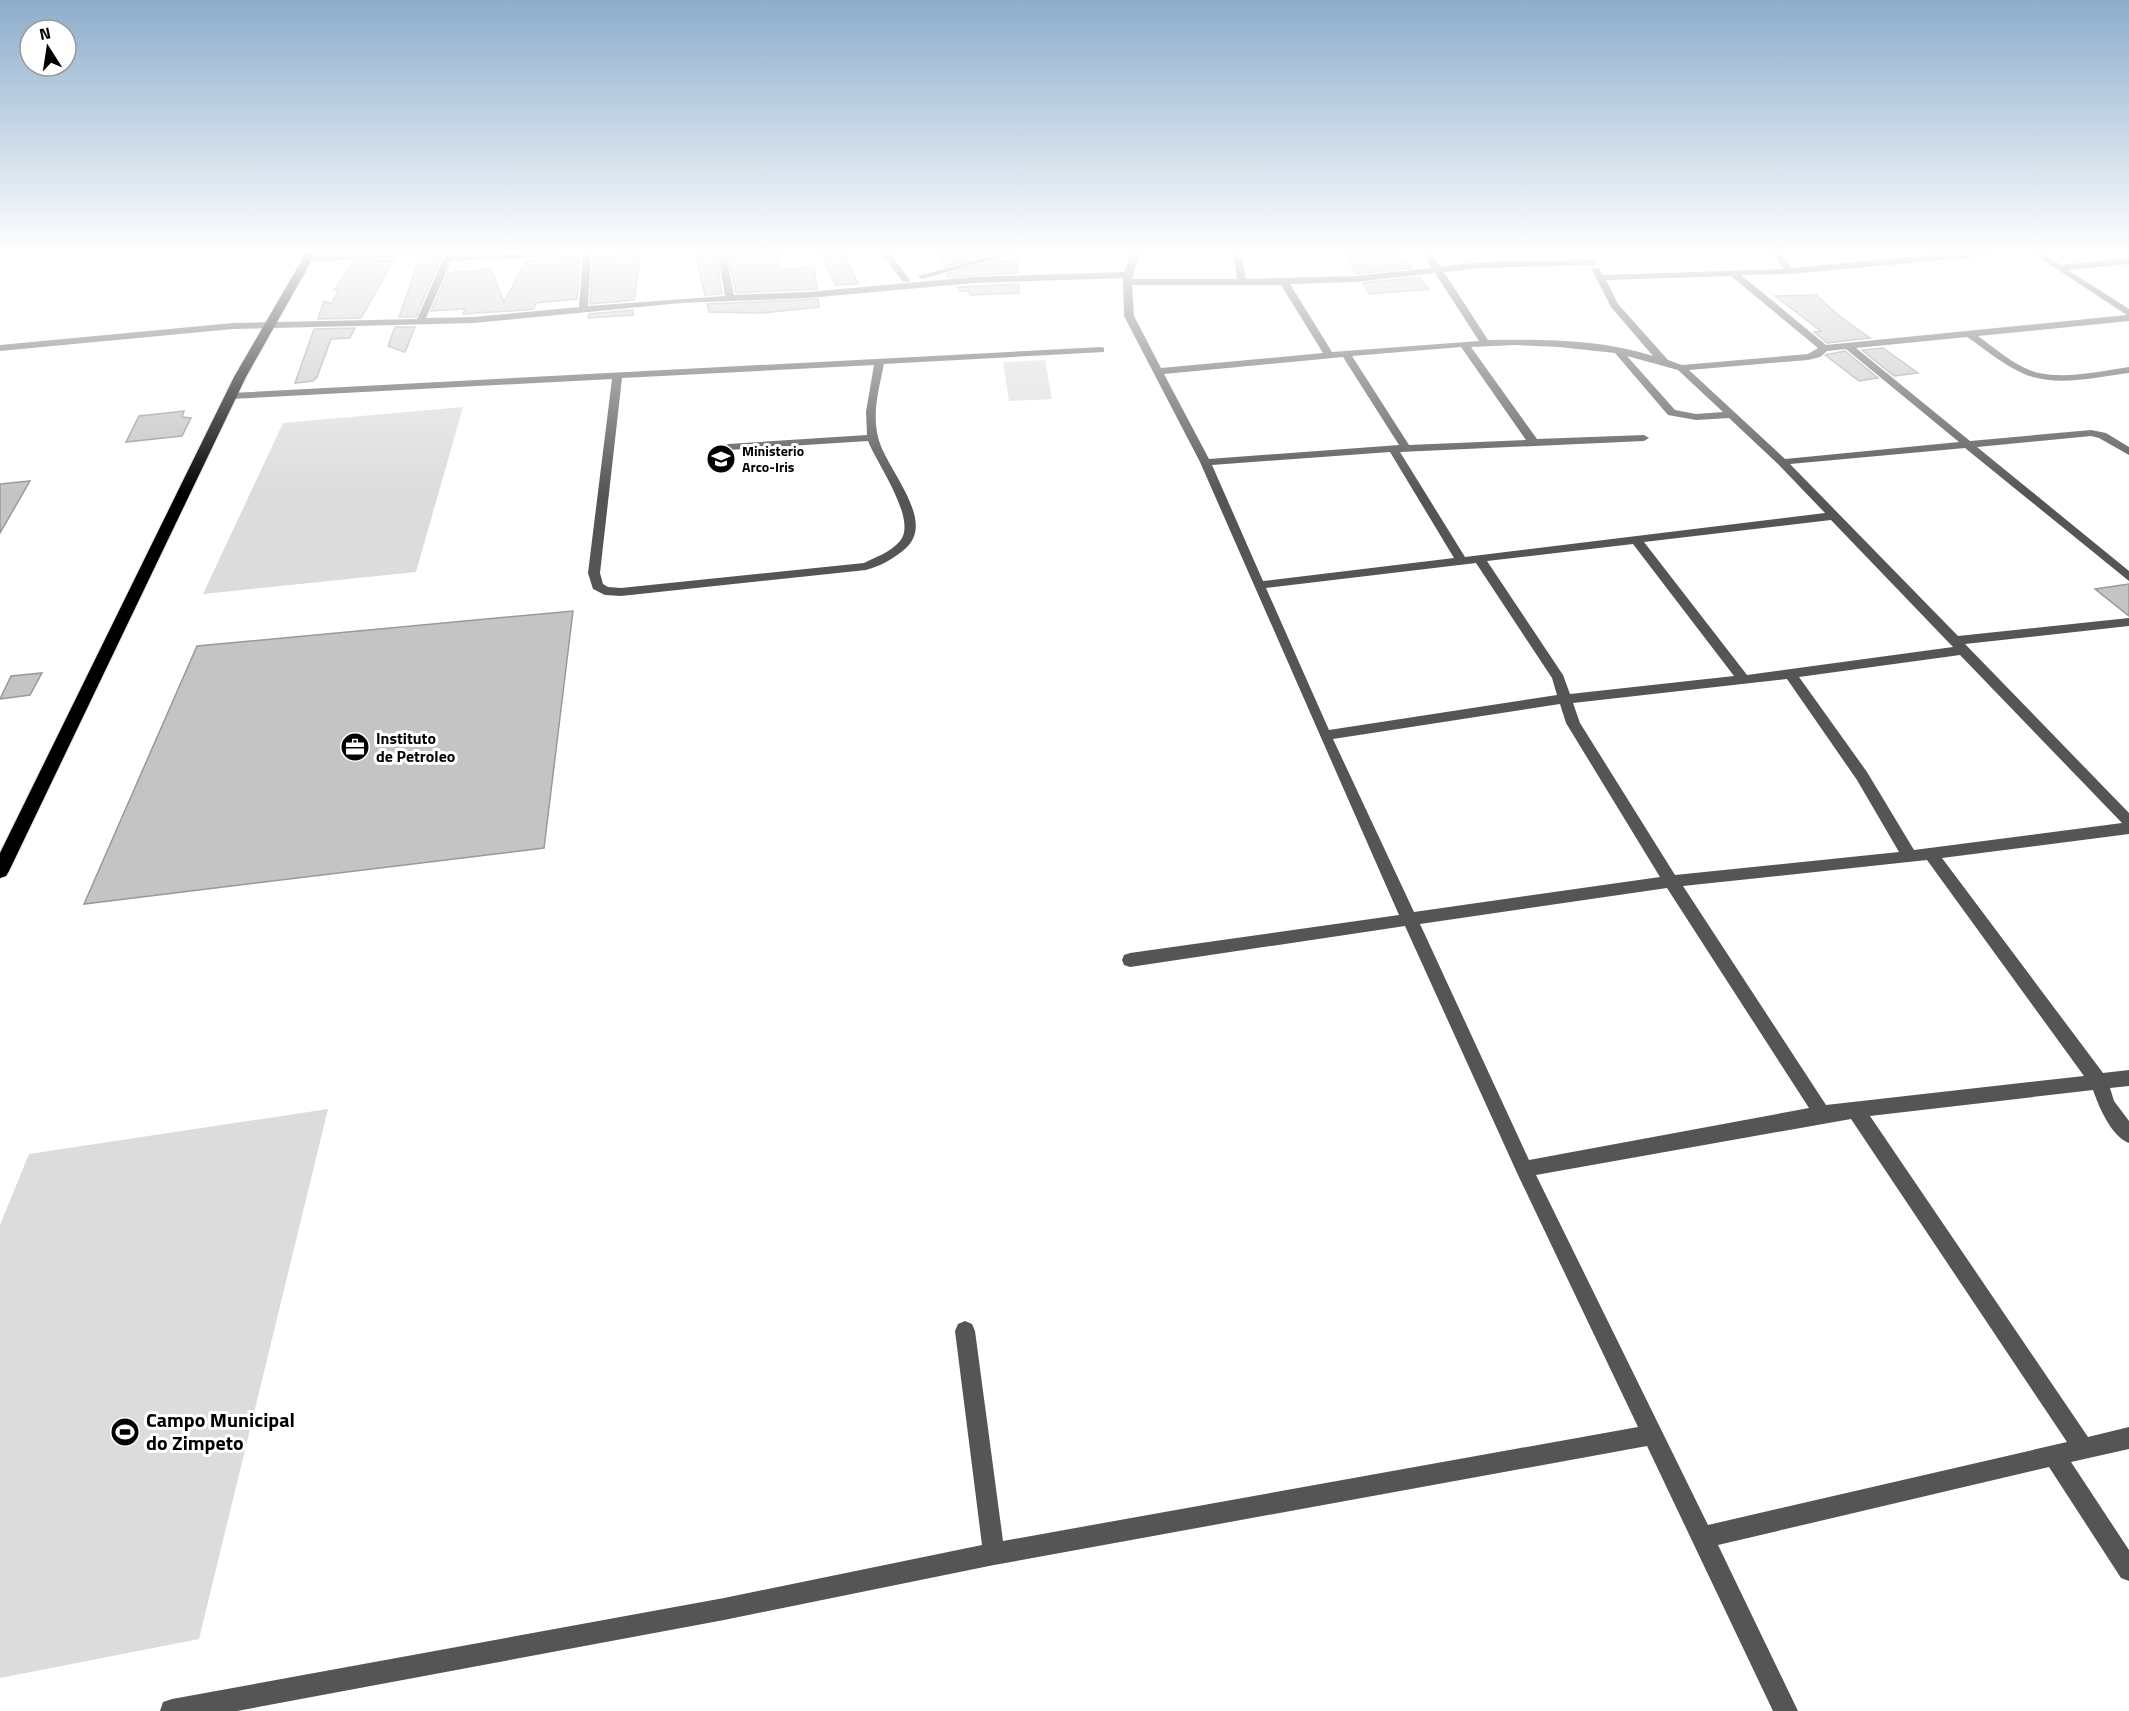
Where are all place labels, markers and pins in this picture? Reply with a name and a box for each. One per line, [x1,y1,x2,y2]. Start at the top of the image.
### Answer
place label: Ministerio Arco-Iris [742,440,804,477]
school or university icon: Ministerio Arco-Iris [705,443,737,475]
place label: Instituto de Petroleo [376,726,455,768]
office icon: Instituto de Petroleo [339,731,371,763]
place label: Campo Municipal do Zimpeto [146,1404,295,1458]
sports icon: Campo Municipal do Zimpeto [109,1416,141,1448]

